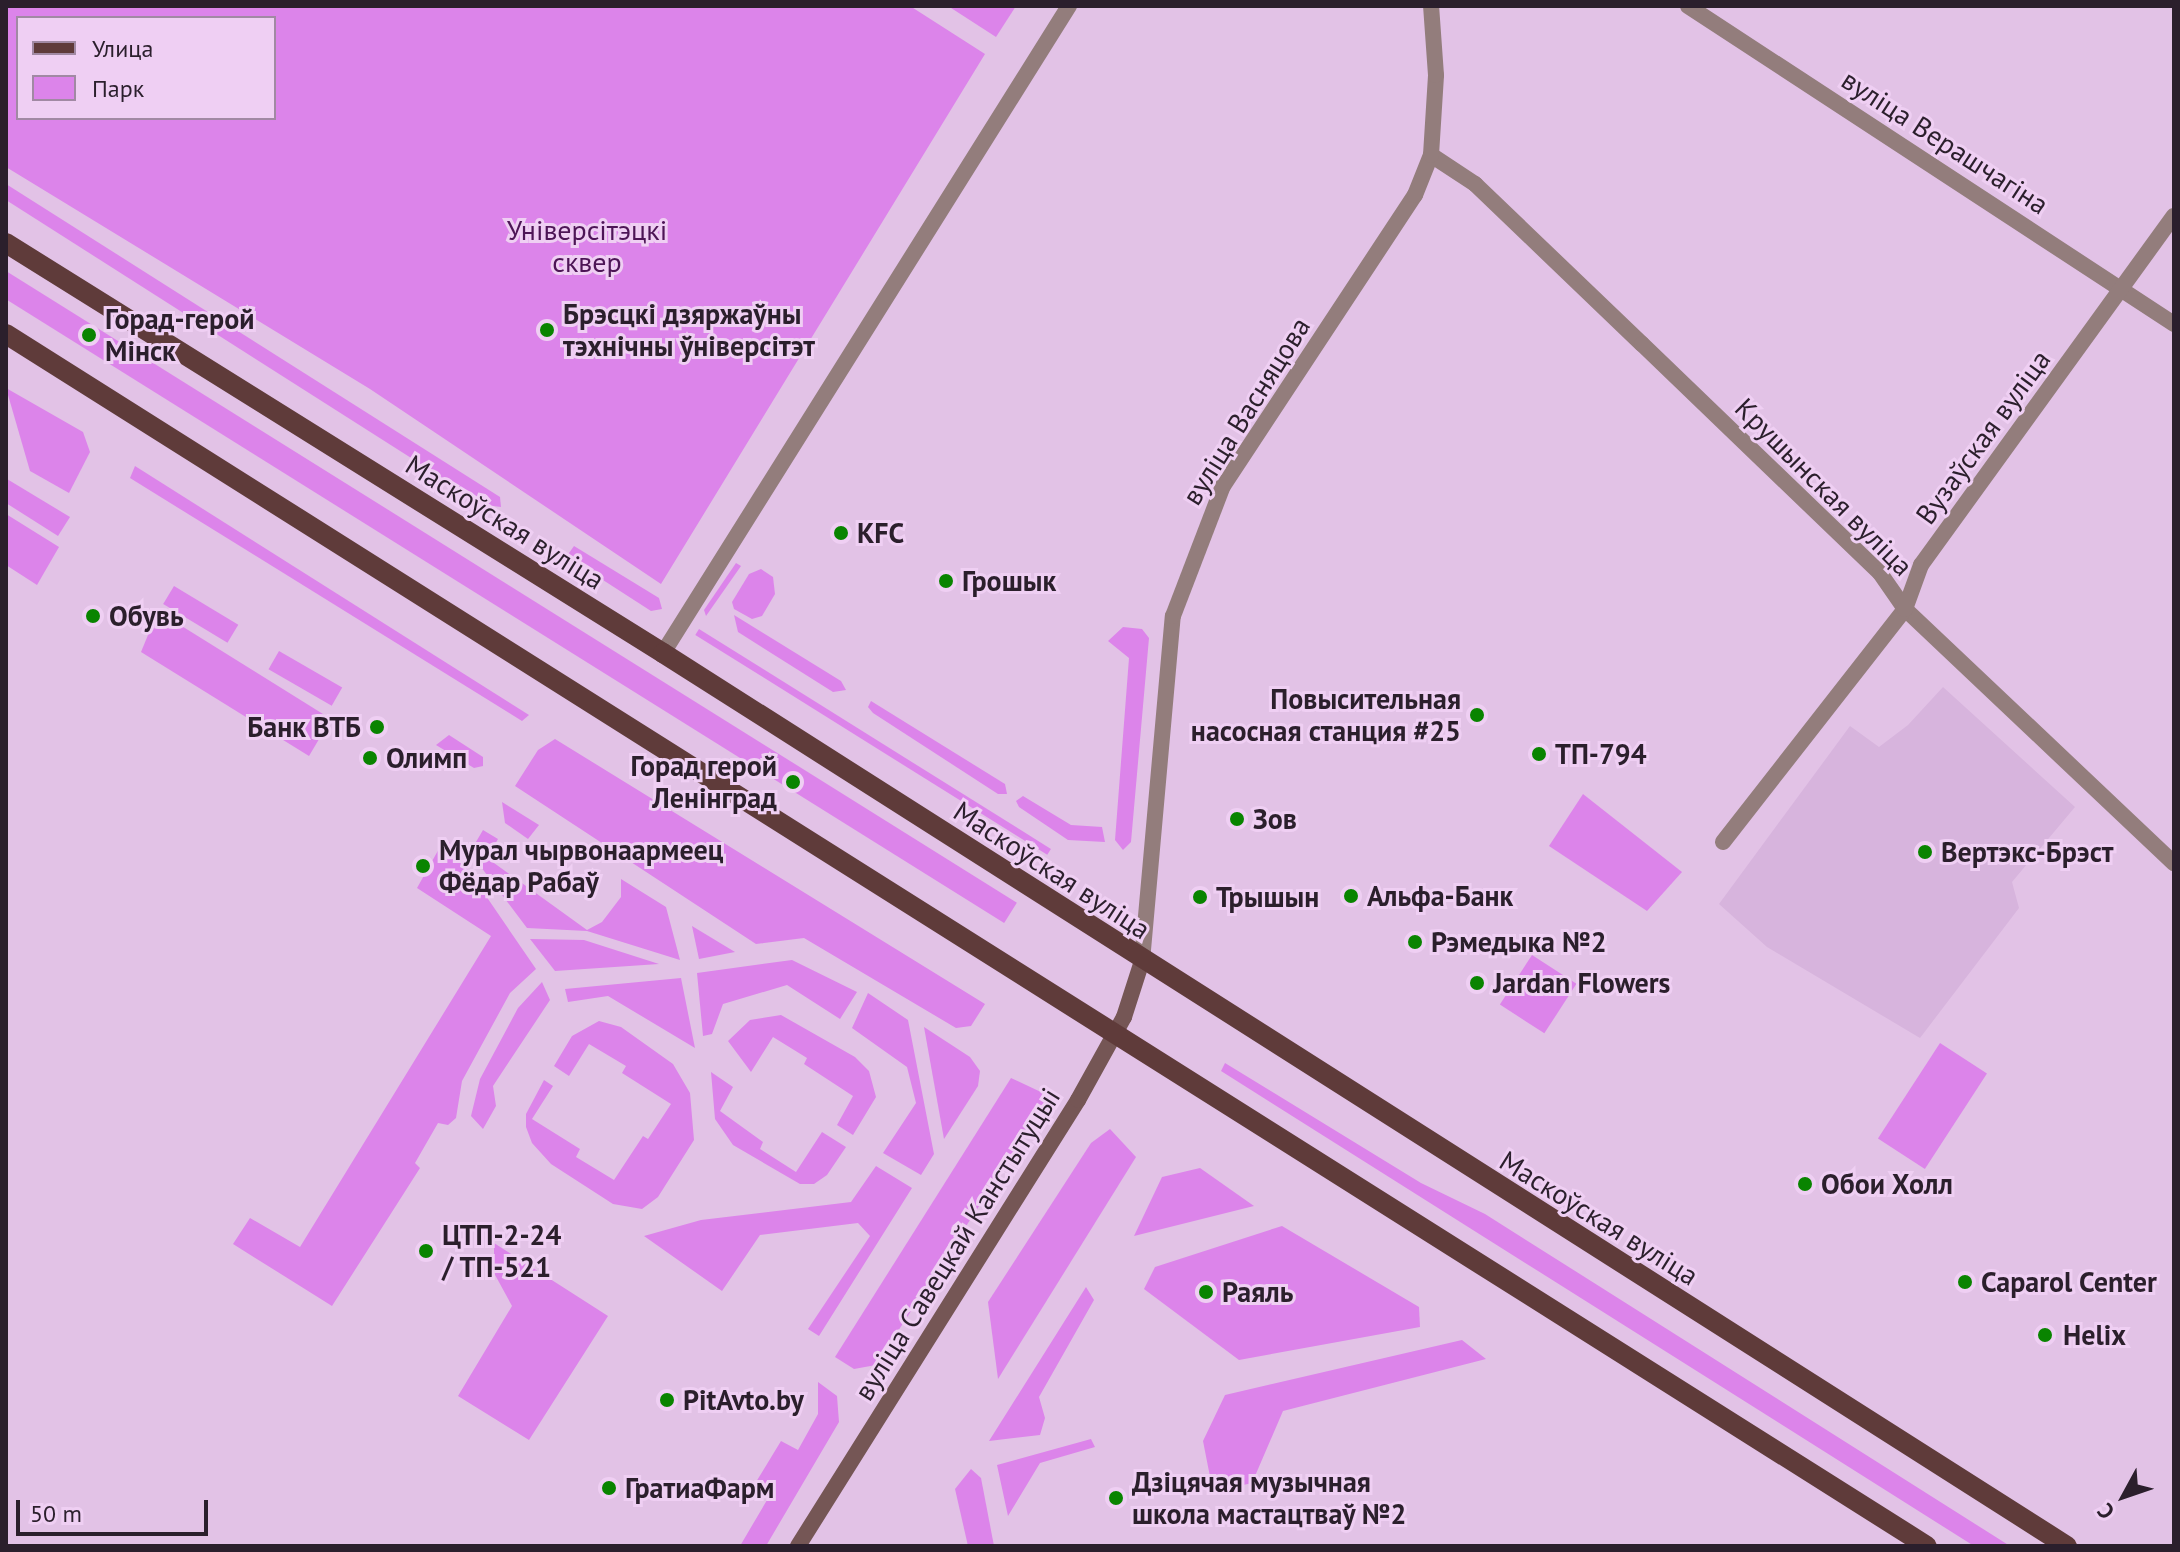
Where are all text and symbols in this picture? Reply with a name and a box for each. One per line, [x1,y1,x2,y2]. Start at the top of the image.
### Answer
legend [16,16,276,120]
text: Улица [92,33,153,64]
street label: вуліца Верашчагіна [1835,63,2055,221]
text: Парк [92,73,144,104]
park label: Універсітэцкі сквер [507,213,667,279]
place label: Брэсцкі дзяржаўны тэхнічны ўніверсітэт [563,297,816,363]
place label: Горад-герой Мінск [105,302,254,368]
street label: вуліца Васняцова [1175,311,1317,511]
marker: Брэсцкі дзяржаўны тэхнічны ўніверсітэт [538,321,556,339]
marker: Горад-герой Мінск [80,326,98,344]
street label: Вузаўская вуліца [1909,344,2057,530]
street label: Крушынская вуліца [1728,391,1920,583]
street label: Маскоўская вуліца [400,447,610,597]
place label: KFC [857,516,904,550]
marker: KFC [832,524,850,542]
place label: Грошык [962,564,1056,598]
marker: Грошык [937,572,955,590]
place label: Обувь [109,599,184,633]
marker: Обувь [84,607,102,625]
place label: Повысительная насосная станция #25 [1191,682,1461,748]
marker: Повысительная насосная станция #25 [1468,706,1486,724]
place label: Банк ВТБ [247,710,361,744]
marker: Банк ВТБ [368,718,386,736]
place label: ТП-794 [1555,737,1647,771]
place label: Олимп [386,741,467,775]
marker: ТП-794 [1530,745,1548,763]
marker: Олимп [361,749,379,767]
place label: Горад герой Ленінград [631,749,777,815]
marker: Горад герой Ленінград [784,773,802,791]
street label: Маскоўская вуліца [947,794,1157,946]
place label: Зов [1253,802,1297,836]
marker: Зов [1228,810,1246,828]
place label: Мурал чырвонаармеец Фёдар Рабаў [439,833,724,899]
place label: Вертэкс-Брэст [1941,835,2113,869]
marker: Вертэкс-Брэст [1916,843,1934,861]
marker: Мурал чырвонаармеец Фёдар Рабаў [414,857,432,875]
place label: Альфа-Банк [1367,879,1513,913]
place label: Трышын [1216,880,1319,914]
marker: Альфа-Банк [1342,887,1360,905]
marker: Трышын [1191,888,1209,906]
place label: Рэмедыка №2 [1431,925,1607,959]
marker: Рэмедыка №2 [1406,933,1424,951]
place label: Jardan Flowers [1493,966,1670,1000]
marker: Jardan Flowers [1468,974,1486,992]
street label: вуліца Савецкай Канстытуцыі [847,1082,1067,1406]
street label: Маскоўская вуліца [1494,1143,1704,1293]
place label: Обои Холл [1821,1167,1953,1201]
marker: Обои Холл [1796,1175,1814,1193]
place label: ЦТП-2-24 / ТП-521 [442,1218,561,1284]
marker: ЦТП-2-24 / ТП-521 [417,1242,435,1260]
place label: Caparol Center [1981,1265,2157,1299]
marker: Caparol Center [1956,1273,1974,1291]
place label: Раяль [1222,1275,1293,1309]
marker: Раяль [1197,1283,1215,1301]
place label: Helix [2063,1318,2126,1352]
marker: Helix [2034,1324,2056,1346]
place label: PitAvto.by [683,1383,804,1417]
marker: PitAvto.by [658,1391,676,1409]
north arrow [2084,1456,2164,1536]
place label: Дзіцячая музычная школа мастацтваў №2 [1132,1465,1407,1531]
place label: ГратиаФарм [625,1471,774,1505]
marker: ГратиаФарм [600,1479,618,1497]
scale bar [20,1484,212,1534]
marker: Дзіцячая музычная школа мастацтваў №2 [1107,1489,1125,1507]
text: 50 m [30,1498,82,1529]
text: С [2091,1498,2120,1525]

